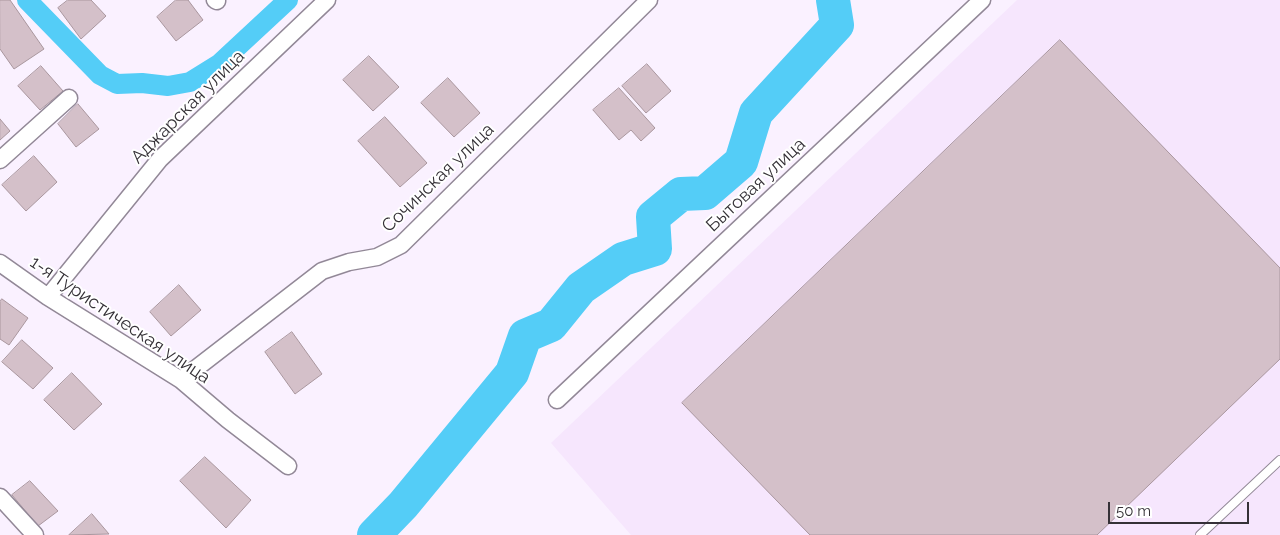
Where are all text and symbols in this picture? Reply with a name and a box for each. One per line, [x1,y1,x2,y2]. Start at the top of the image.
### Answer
street label: Аджарская улица [127,46,249,168]
street label: Сочинская улица [377,119,499,237]
street label: Бытовая улица [702,134,810,236]
street label: 1-я Туристическая улица [26,252,214,388]
scale bar [1110,492,1251,524]
text: 50 m [1116,502,1151,520]

